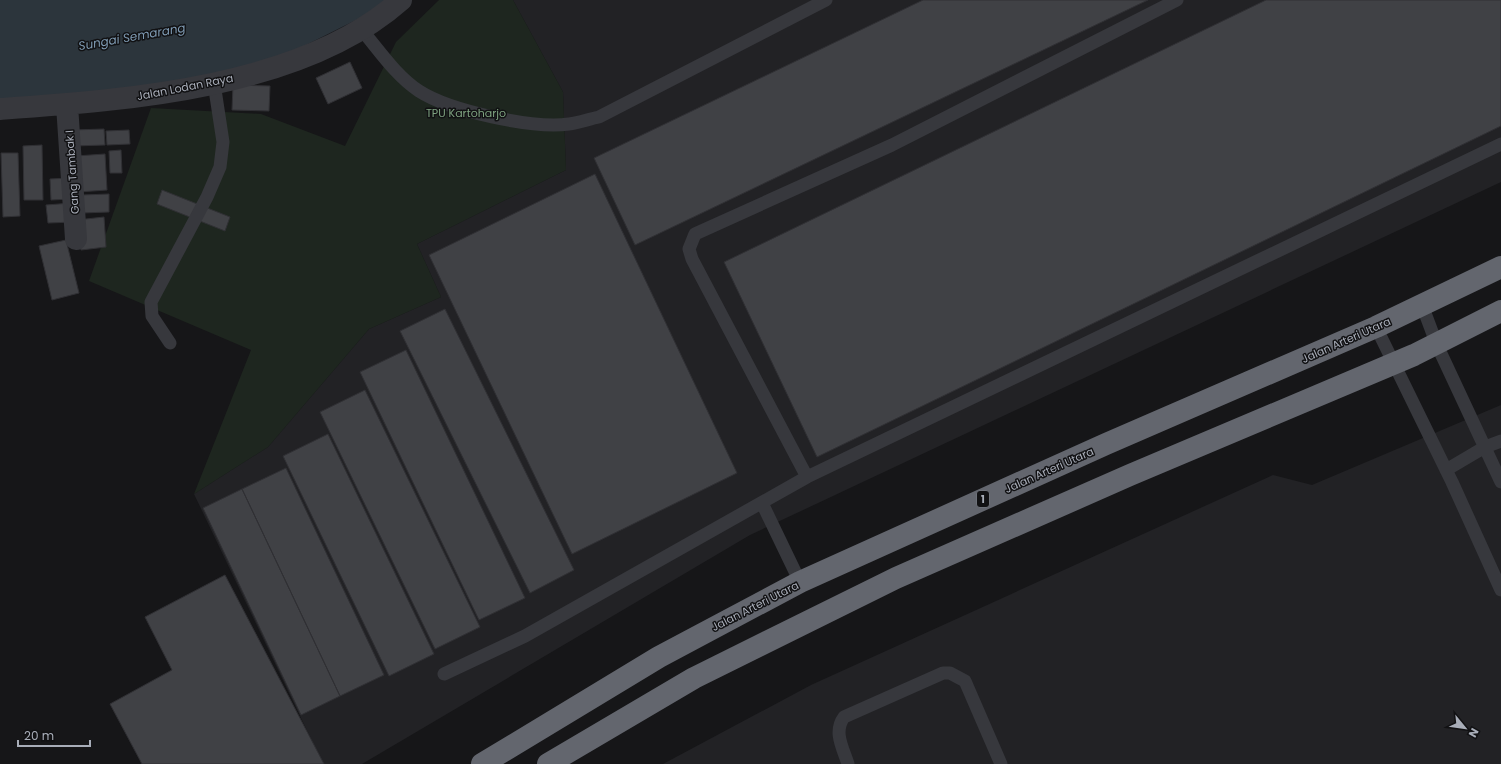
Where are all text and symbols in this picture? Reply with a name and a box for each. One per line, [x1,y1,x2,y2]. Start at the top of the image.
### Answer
water label: Sungai Semarang [77,19,187,54]
street label: Jalan Lodan Raya [135,70,235,104]
park label: TPU Kartoharjo [426,105,506,121]
street label: Gang Tambak I [61,129,83,215]
street label: Jalan Arteri Utara [1299,313,1393,367]
street label: Jalan Arteri Utara [1002,443,1096,497]
road number: 1 [977,491,989,507]
street label: Jalan Arteri Utara [709,577,801,635]
north arrow [1445,708,1485,748]
scale bar [18,722,90,748]
text: N [1465,725,1483,740]
text: 20 m [24,727,54,744]

